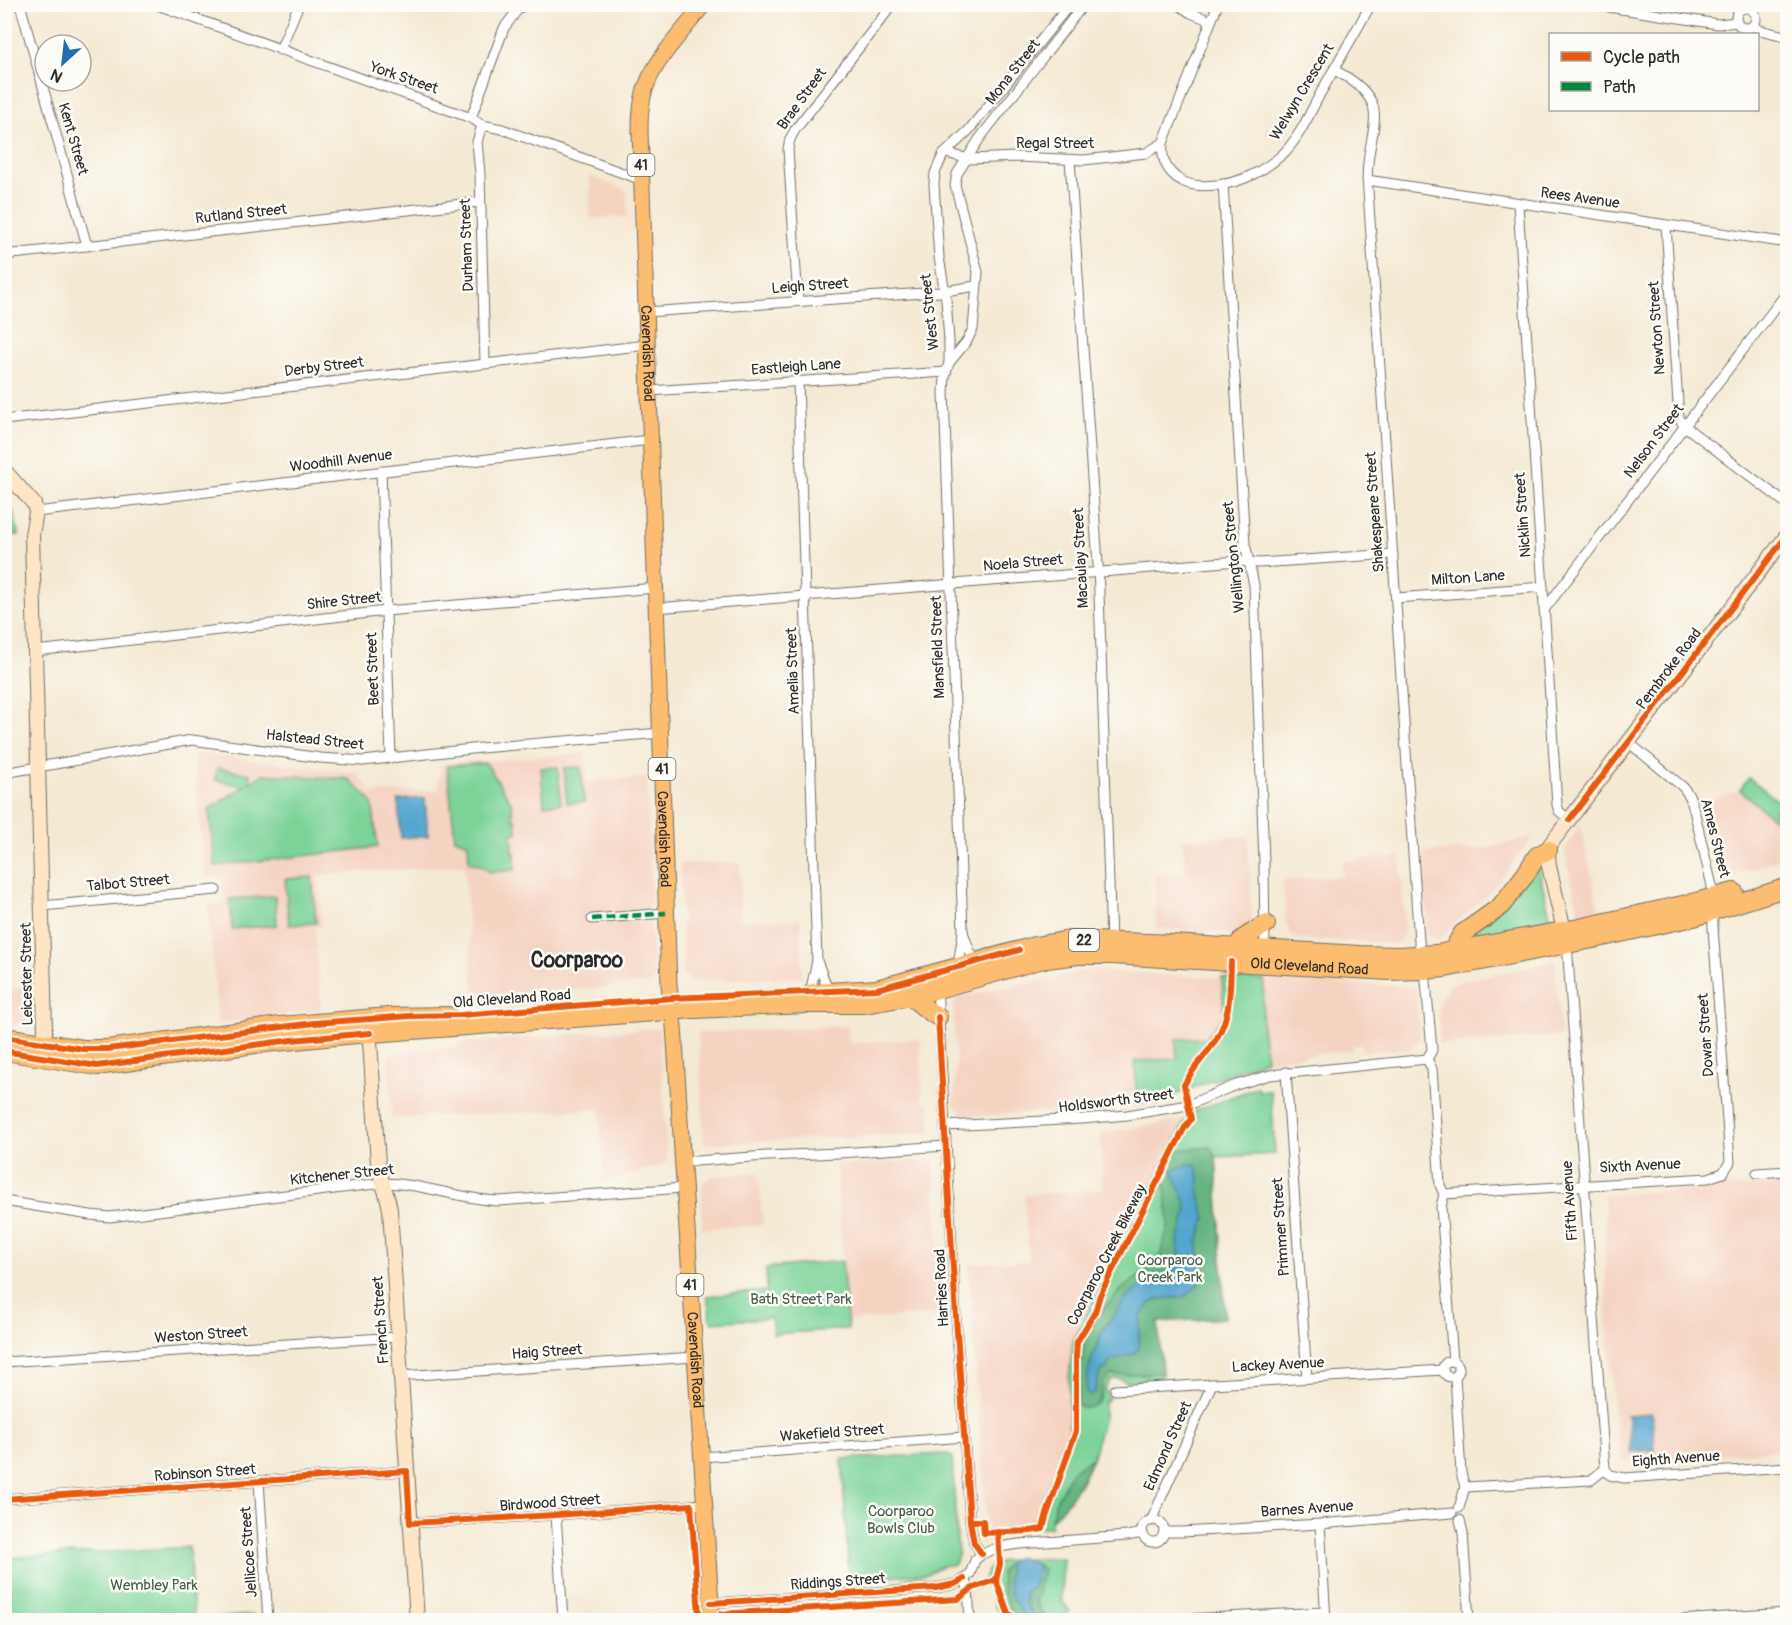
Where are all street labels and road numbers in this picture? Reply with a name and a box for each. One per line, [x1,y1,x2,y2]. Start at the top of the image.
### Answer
street label: Mona Street [981,35,1045,109]
street label: Welwyn Crescent [1266,39,1339,144]
street label: York Street [366,57,442,99]
street label: Brae Street [773,63,831,134]
street label: Kent Street [54,101,93,178]
street label: Regal Street [1016,134,1095,153]
road number: 41 [628,154,654,176]
street label: Rees Avenue [1539,183,1621,213]
street label: Durham Street [456,197,478,292]
street label: Rutland Street [194,200,289,228]
street label: West Street [916,272,943,351]
street label: Leigh Street [771,274,850,298]
street label: Newton Street [1644,279,1670,376]
street label: Cavendish Road [636,305,659,402]
street label: Derby Street [283,353,366,381]
street label: Eastleigh Lane [750,354,842,380]
street label: Nelson Street [1620,399,1689,482]
street label: Woodhill Avenue [289,445,394,477]
street label: Shakespeare Street [1361,450,1389,573]
street label: Nicklin Street [1510,471,1535,558]
street label: Wellington Street [1219,499,1249,614]
street label: Macaulay Street [1069,506,1093,609]
street label: Noela Street [982,550,1065,576]
street label: Milton Lane [1431,566,1506,590]
street label: Shire Street [306,588,383,614]
street label: Mansfield Street [927,594,949,699]
street label: Pembroke Road [1632,624,1706,714]
street label: Amelia Street [782,626,804,715]
street label: Beet Street [362,631,384,706]
street label: Halstead Street [265,725,366,755]
road number: 41 [648,758,676,780]
street label: Cavendish Road [653,790,675,888]
street label: Ames Street [1696,797,1734,880]
street label: Talbot Street [86,870,171,896]
street label: Leicester Street [17,921,37,1026]
road number: 22 [1069,929,1099,951]
street label: Old Cleveland Road [1250,954,1369,979]
street label: Old Cleveland Road [452,985,572,1013]
street label: Dowar Street [1694,992,1718,1077]
street label: Holdsworth Street [1057,1084,1176,1117]
street label: Sixth Avenue [1599,1154,1682,1178]
street label: Kitchener Street [289,1160,396,1190]
street label: Fifth Avenue [1558,1160,1582,1242]
street label: Primmer Street [1268,1176,1294,1277]
street label: Coorparoo Creek Bikeway [1063,1181,1151,1329]
street label: Harries Road [930,1248,954,1328]
street label: French Street [368,1274,394,1365]
road number: 41 [676,1274,704,1296]
street label: Cavendish Road [683,1311,708,1409]
street label: Weston Street [154,1322,249,1348]
street label: Haig Street [511,1340,584,1364]
street label: Lackey Avenue [1231,1353,1325,1377]
street label: Edmond Street [1140,1397,1197,1494]
street label: Wakefield Street [779,1420,886,1446]
street label: Eighth Avenue [1632,1446,1721,1472]
street label: Robinson Street [154,1460,257,1486]
street label: Birdwood Street [499,1490,602,1516]
street label: Barnes Avenue [1260,1496,1355,1522]
street label: Jellicoe Street [236,1505,262,1598]
street label: Riddings Street [790,1569,887,1595]

